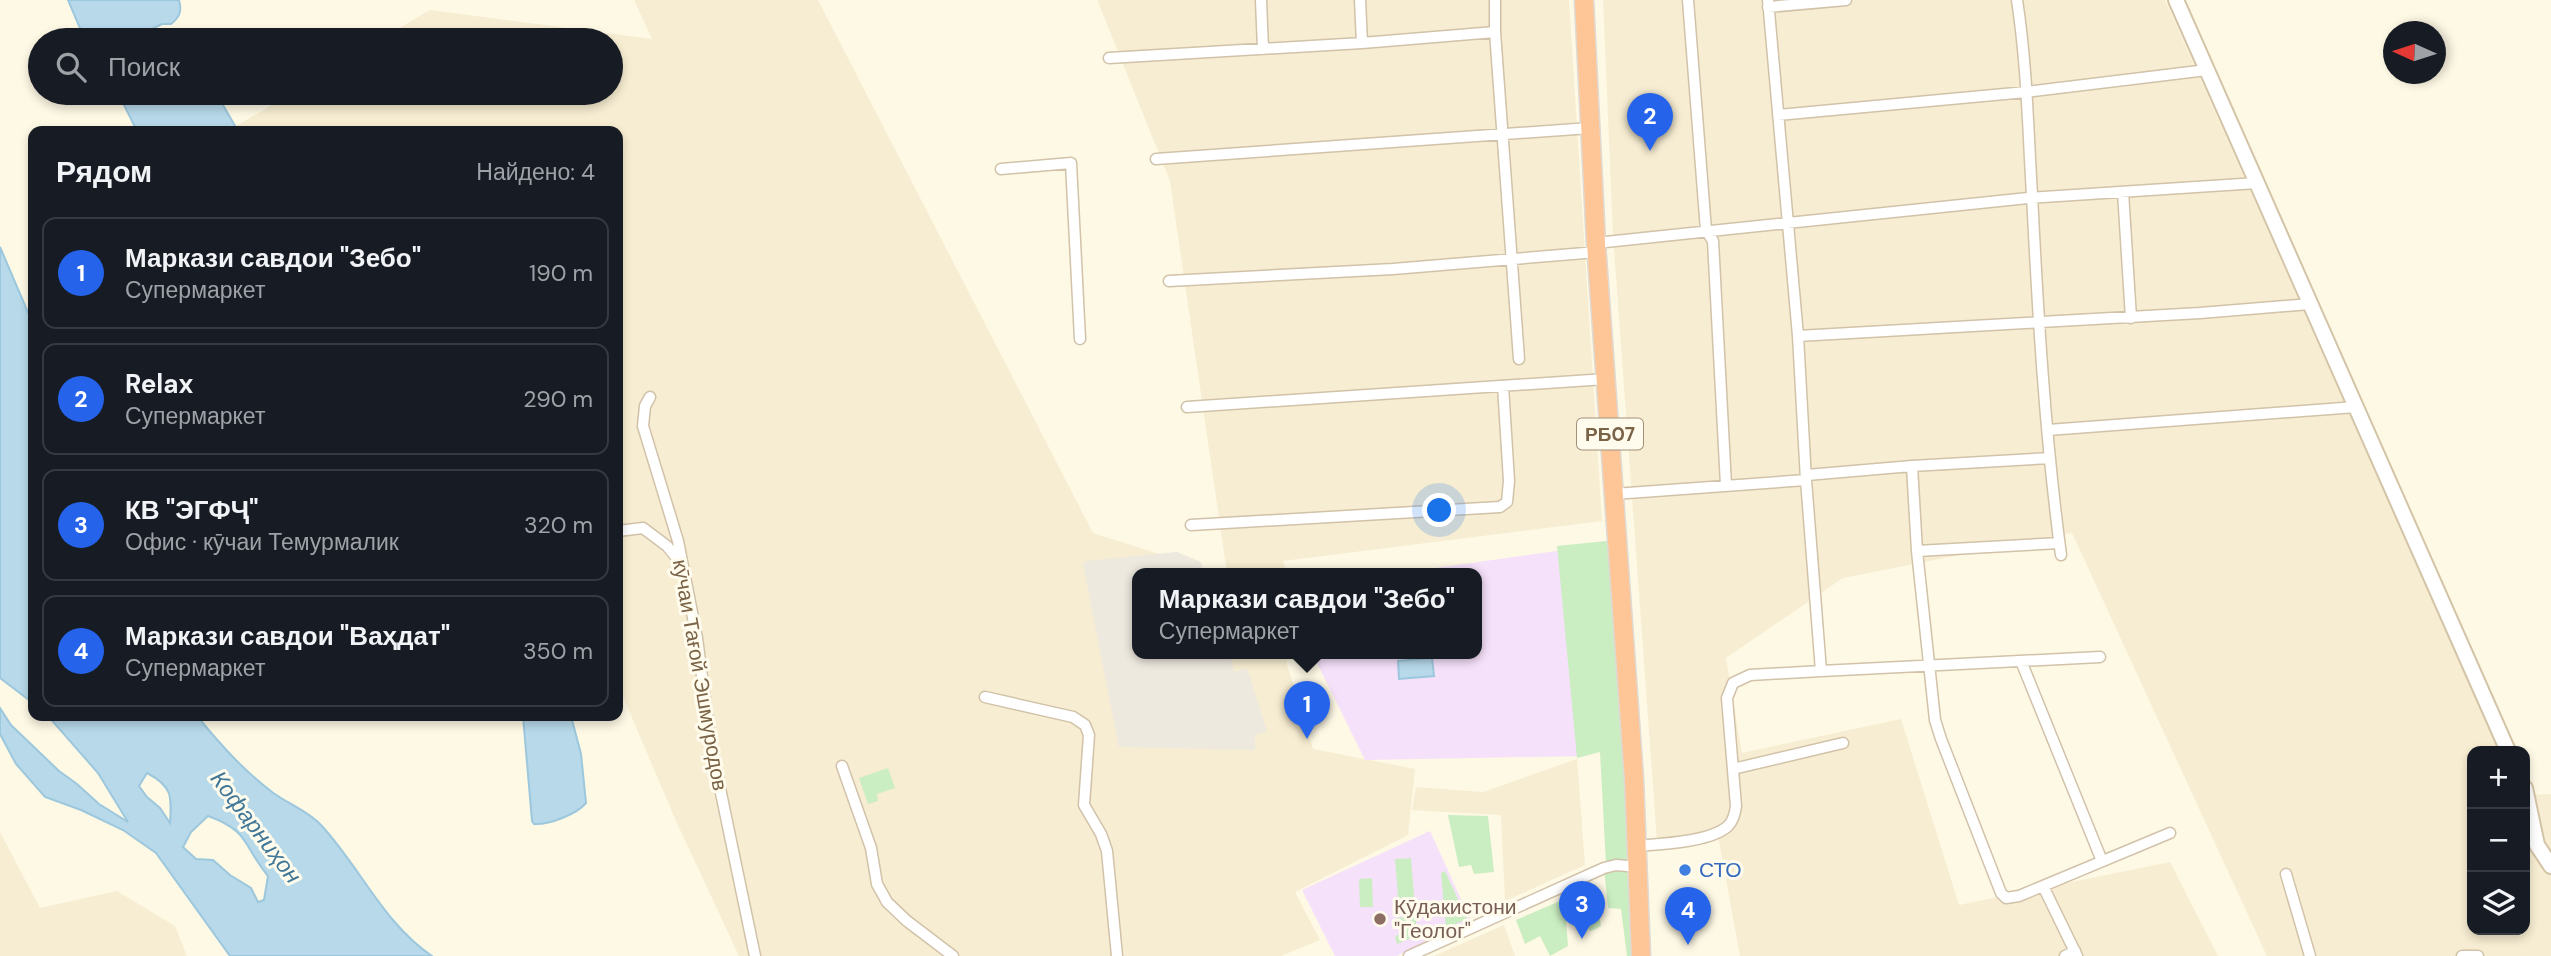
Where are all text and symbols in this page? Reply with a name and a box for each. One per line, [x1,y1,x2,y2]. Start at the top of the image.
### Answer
north arrow [2383,21,2446,84]
search box [28,28,623,105]
icon: search [52,48,90,86]
text: Поиск [108,50,180,84]
pin: 2 [1627,93,1673,151]
text: Рядом [56,152,152,191]
text: Найдено: 4 [476,157,595,187]
text: Маркази савдои "Зебо" [125,241,421,275]
text: 1 [77,258,85,288]
text: 190 m [529,258,593,288]
text: Супермаркет [125,275,265,305]
text: Relax [125,367,193,401]
text: 2 [74,384,88,414]
text: 290 m [523,384,593,414]
text: Супермаркет [125,401,265,431]
road number: РБ07 [1577,418,1643,449]
text: КВ "ЭГФҶ" [125,493,259,527]
your location [1422,493,1456,527]
text: 3 [74,510,88,540]
text: 320 m [524,510,593,540]
text: Офис · кӯчаи Темурмалик [125,527,399,557]
street label: кӯчаи Тағой Эшмуродов [666,557,734,793]
popup [1132,568,1482,659]
text: Маркази савдои "Зебо" [1159,582,1455,616]
text: Супермаркет [1159,616,1299,646]
text: Маркази савдои "Ваҳдат" [125,619,450,653]
text: 4 [74,636,88,666]
text: 350 m [523,636,593,666]
text: Супермаркет [125,653,265,683]
pin: 1 [1284,681,1330,739]
map controls [2467,746,2530,935]
button: + [2467,746,2530,809]
water label: Кофарниҳон [204,765,308,890]
button: − [2467,809,2530,872]
place label: СТО [1699,856,1742,884]
marker: СТО [1677,862,1693,878]
button: layers [2467,872,2530,935]
pin: 3 [1559,881,1605,939]
pin: 4 [1665,887,1711,945]
place label: Кӯдакистони "Геолог" [1394,893,1516,945]
marker: Кӯдакистони "Геолог" [1372,911,1388,927]

